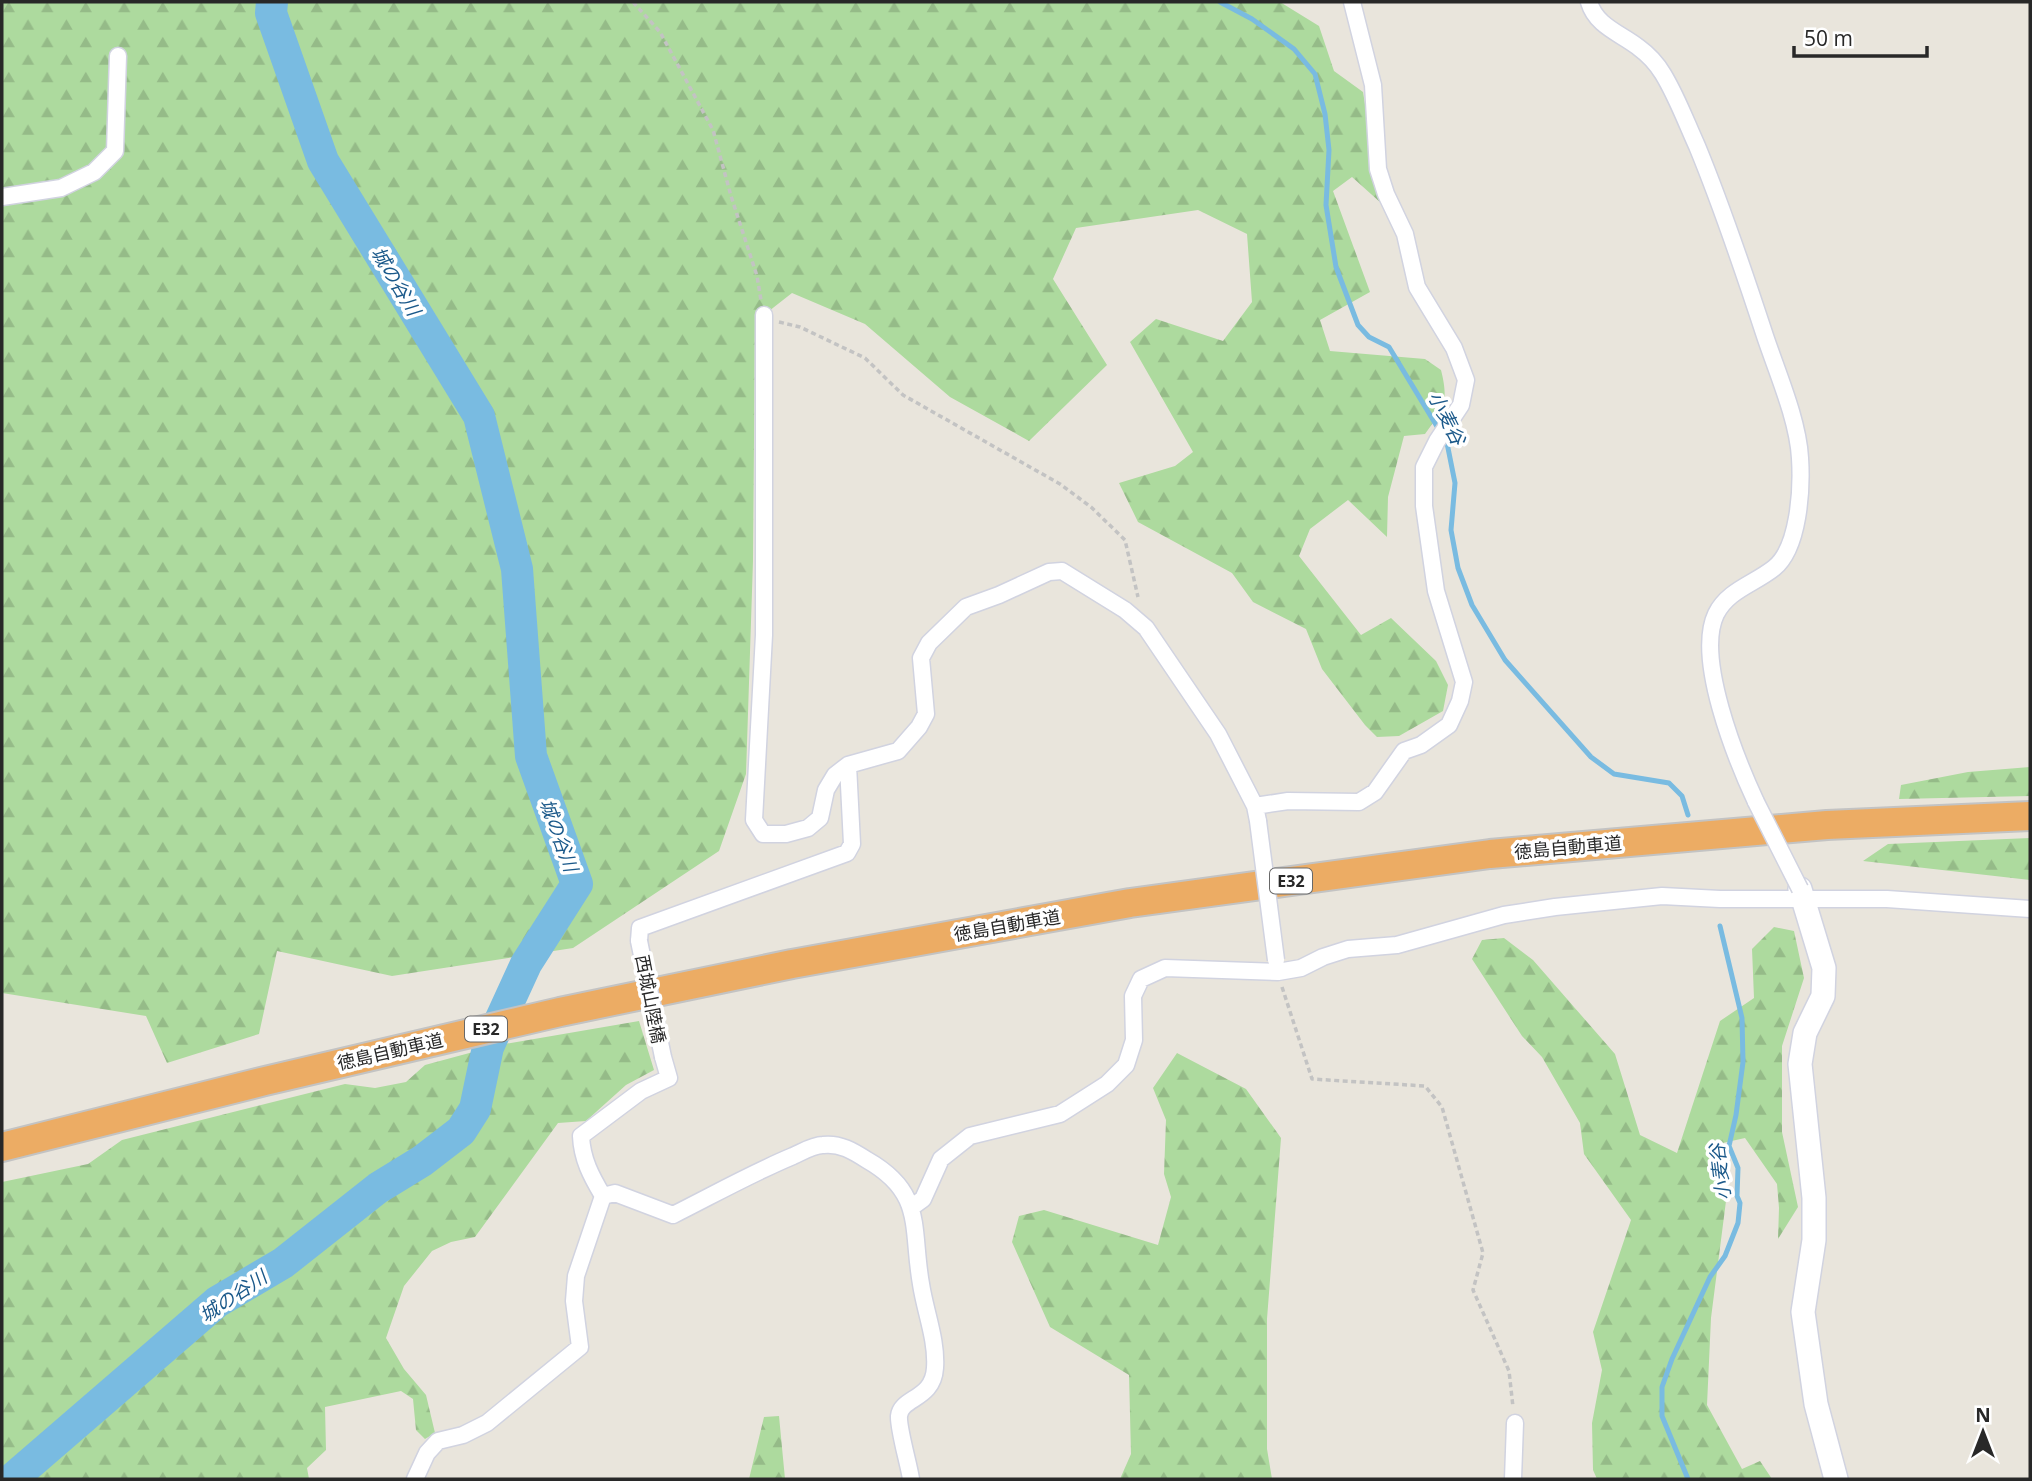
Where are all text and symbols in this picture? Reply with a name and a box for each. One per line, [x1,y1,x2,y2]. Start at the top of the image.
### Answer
scale bar [1794,14,1927,58]
text: 50 m [1804,24,1853,52]
water label: 城の谷川 [365,242,428,322]
water label: 小麦谷 [1422,387,1472,451]
water label: 城の谷川 [534,795,585,877]
street label: 徳島自動車道 [1513,830,1623,864]
road number: E32 [1270,868,1312,894]
street label: 徳島自動車道 [952,904,1062,946]
street label: 西城山陸橋 [631,953,671,1045]
road number: E32 [465,1016,507,1042]
street label: 徳島自動車道 [335,1027,445,1075]
water label: 小麦谷 [1703,1140,1736,1202]
water label: 城の谷川 [194,1263,273,1328]
north arrow [1948,1397,2018,1467]
text: N [1975,1402,1991,1428]

